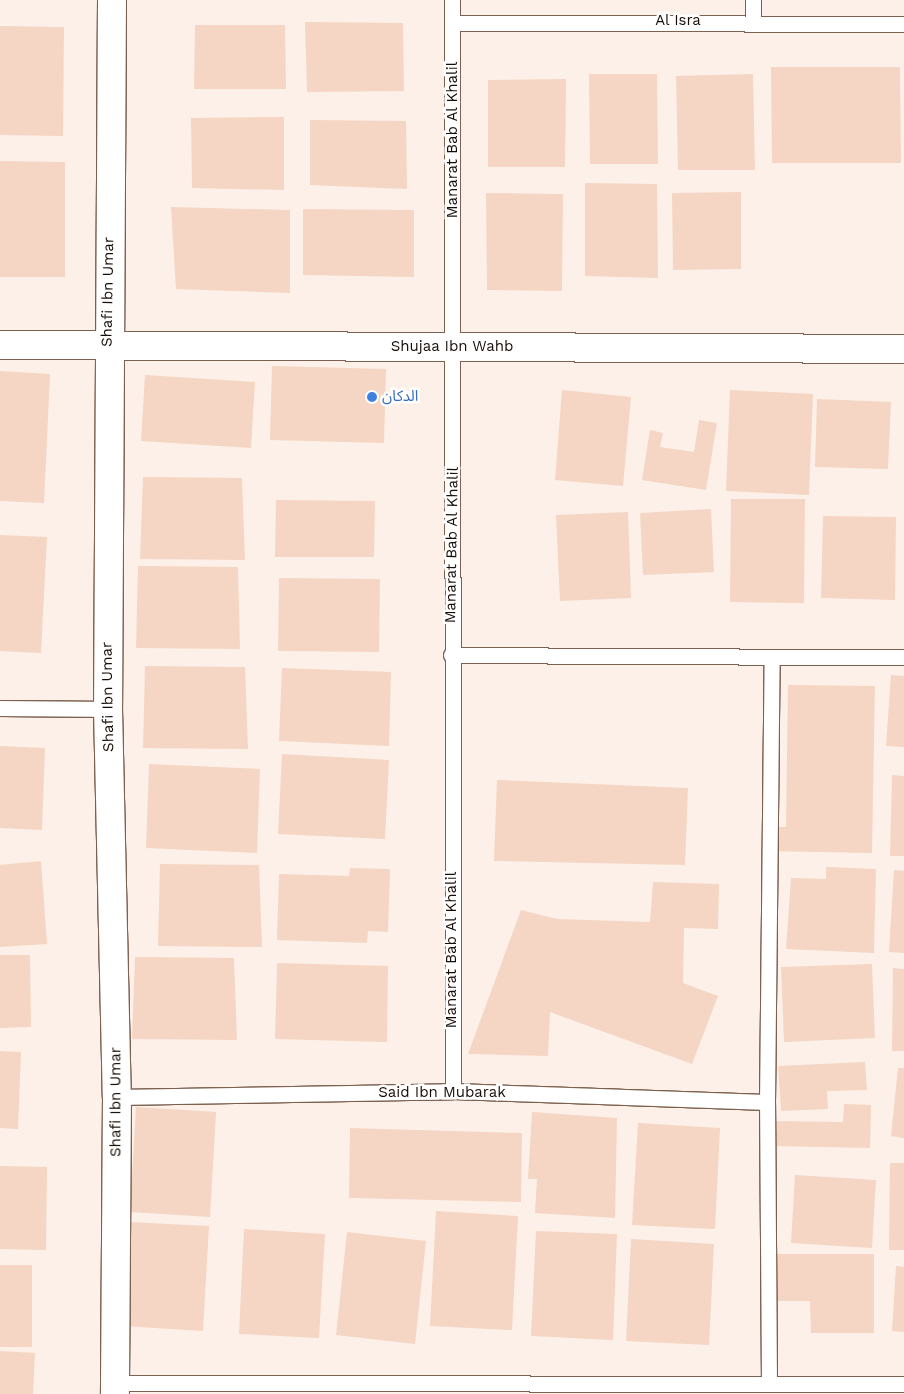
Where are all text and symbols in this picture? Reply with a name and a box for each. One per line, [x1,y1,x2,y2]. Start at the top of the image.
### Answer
street label: Al Isra [655,12,701,30]
street label: Manarat Bab Al Khalil [444,61,462,219]
street label: Shafi Ibn Umar [98,237,118,347]
street label: Shujaa Ibn Wahb [390,338,514,356]
place label: الدكان [382,388,418,406]
marker: الدكان [366,391,378,403]
street label: Manarat Bab Al Khalil [442,466,462,624]
street label: Shafi Ibn Umar [98,642,118,752]
street label: Manarat Bab Al Khalil [443,871,461,1029]
street label: Shafi Ibn Umar [107,1047,125,1157]
street label: Said Ibn Mubarak [378,1084,506,1102]

